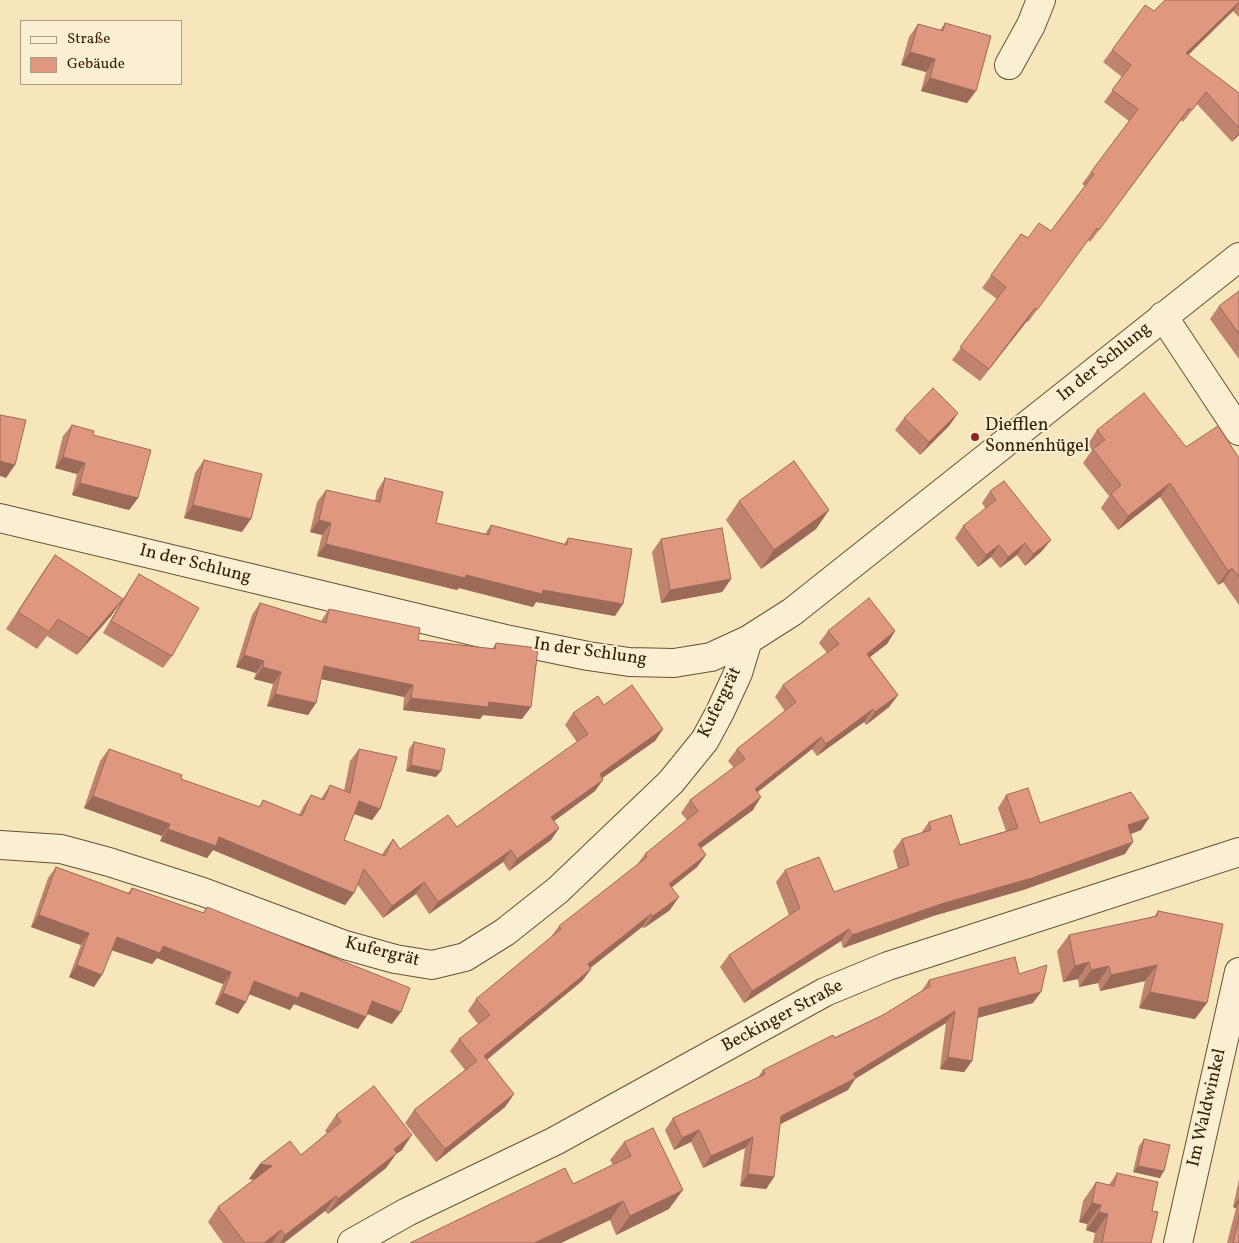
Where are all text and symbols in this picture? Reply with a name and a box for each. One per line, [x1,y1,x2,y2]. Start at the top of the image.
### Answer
legend [20,20,182,85]
text: Straße [67,29,110,50]
text: Gebäude [67,54,125,75]
street label: In der Schlung [1054,319,1156,407]
place label: Diefflen Sonnenhügel [985,416,1089,458]
marker: Diefflen Sonnenhügel [969,431,981,443]
street label: In der Schlung [137,541,253,589]
street label: In der Schlung [532,634,648,672]
street label: Kufergrät [695,664,747,742]
street label: Kufergrät [342,933,422,973]
street label: Beckinger Straße [719,976,847,1058]
street label: Im Waldwinkel [1184,1047,1232,1169]

